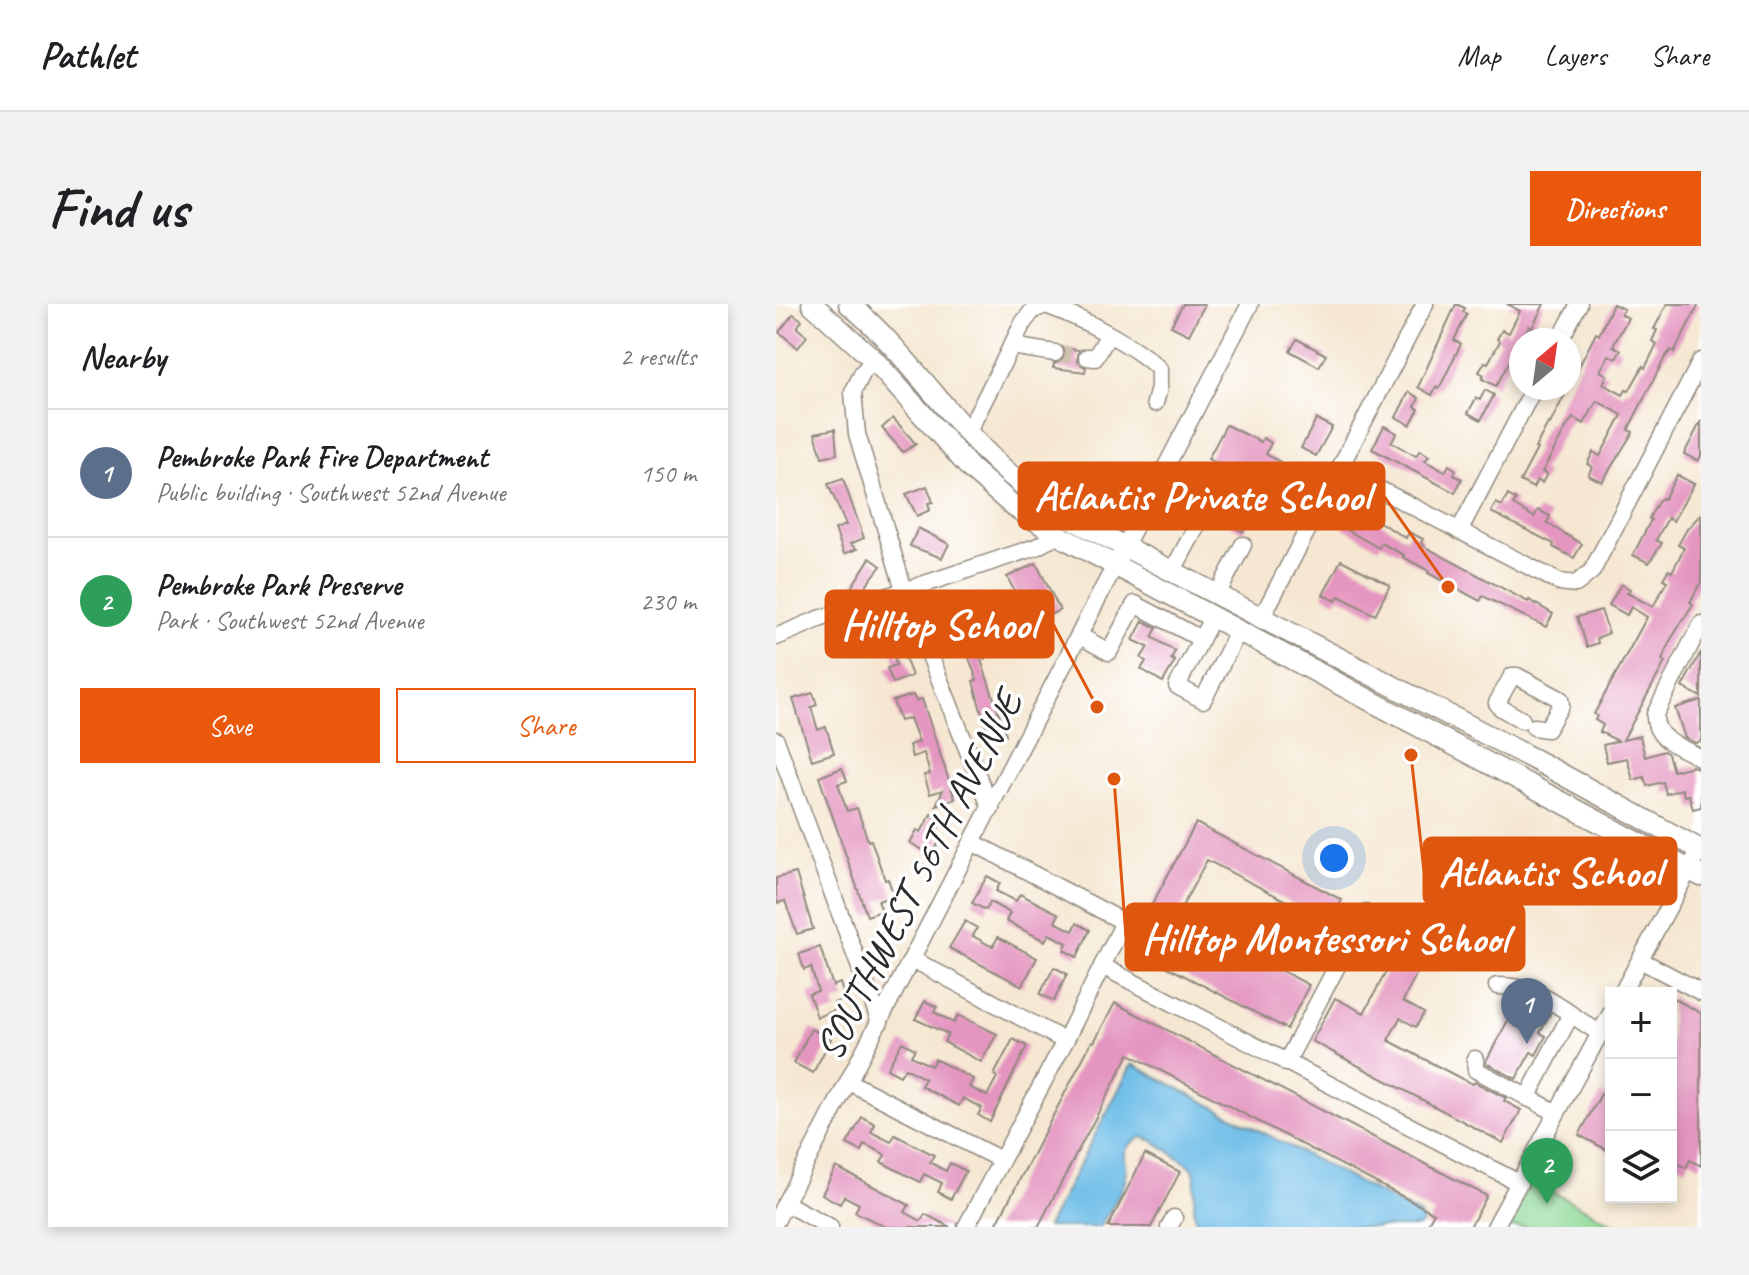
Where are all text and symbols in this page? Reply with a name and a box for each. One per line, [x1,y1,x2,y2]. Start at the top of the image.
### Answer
text: Pathlet [40,32,135,79]
text: Map [1458,38,1501,73]
text: Layers [1545,38,1606,73]
text: Share [1650,38,1709,73]
button: Directions [1530,171,1701,246]
text: Find us [48,173,188,244]
north arrow [1509,328,1581,400]
text: Nearby [80,335,166,378]
text: 2 results [620,340,696,373]
text: Pembroke Park Fire Department [156,438,488,476]
text: 1 [100,457,112,490]
text: 150 m [640,457,696,490]
callout: Atlantis Private School [1019,463,1384,529]
text: Atlantis Private School [1034,470,1377,523]
text: Public building · Southwest 52nd Avenue [156,476,506,509]
text: Pembroke Park Preserve [156,566,401,604]
text: 2 [100,585,112,618]
text: 230 m [640,585,696,618]
callout: Hilltop School [826,591,1053,657]
text: Hilltop School [841,598,1046,651]
text: Park · Southwest 52nd Avenue [156,604,423,637]
street label: SOUTHWEST 56TH AVENUE [804,678,1036,1068]
button: Save [80,688,380,763]
button: Share [396,688,696,763]
your location [1314,838,1354,878]
callout: Atlantis School [1424,838,1676,904]
text: Atlantis School [1439,846,1669,899]
callout: Hilltop Montessori School [1126,904,1524,970]
text: Hilltop Montessori School [1142,912,1516,965]
pin: 1 [1501,978,1553,1044]
map controls [1605,987,1677,1203]
button: + [1605,987,1677,1059]
button: − [1605,1059,1677,1131]
button: layers [1605,1131,1677,1203]
pin: 2 [1521,1138,1573,1204]

